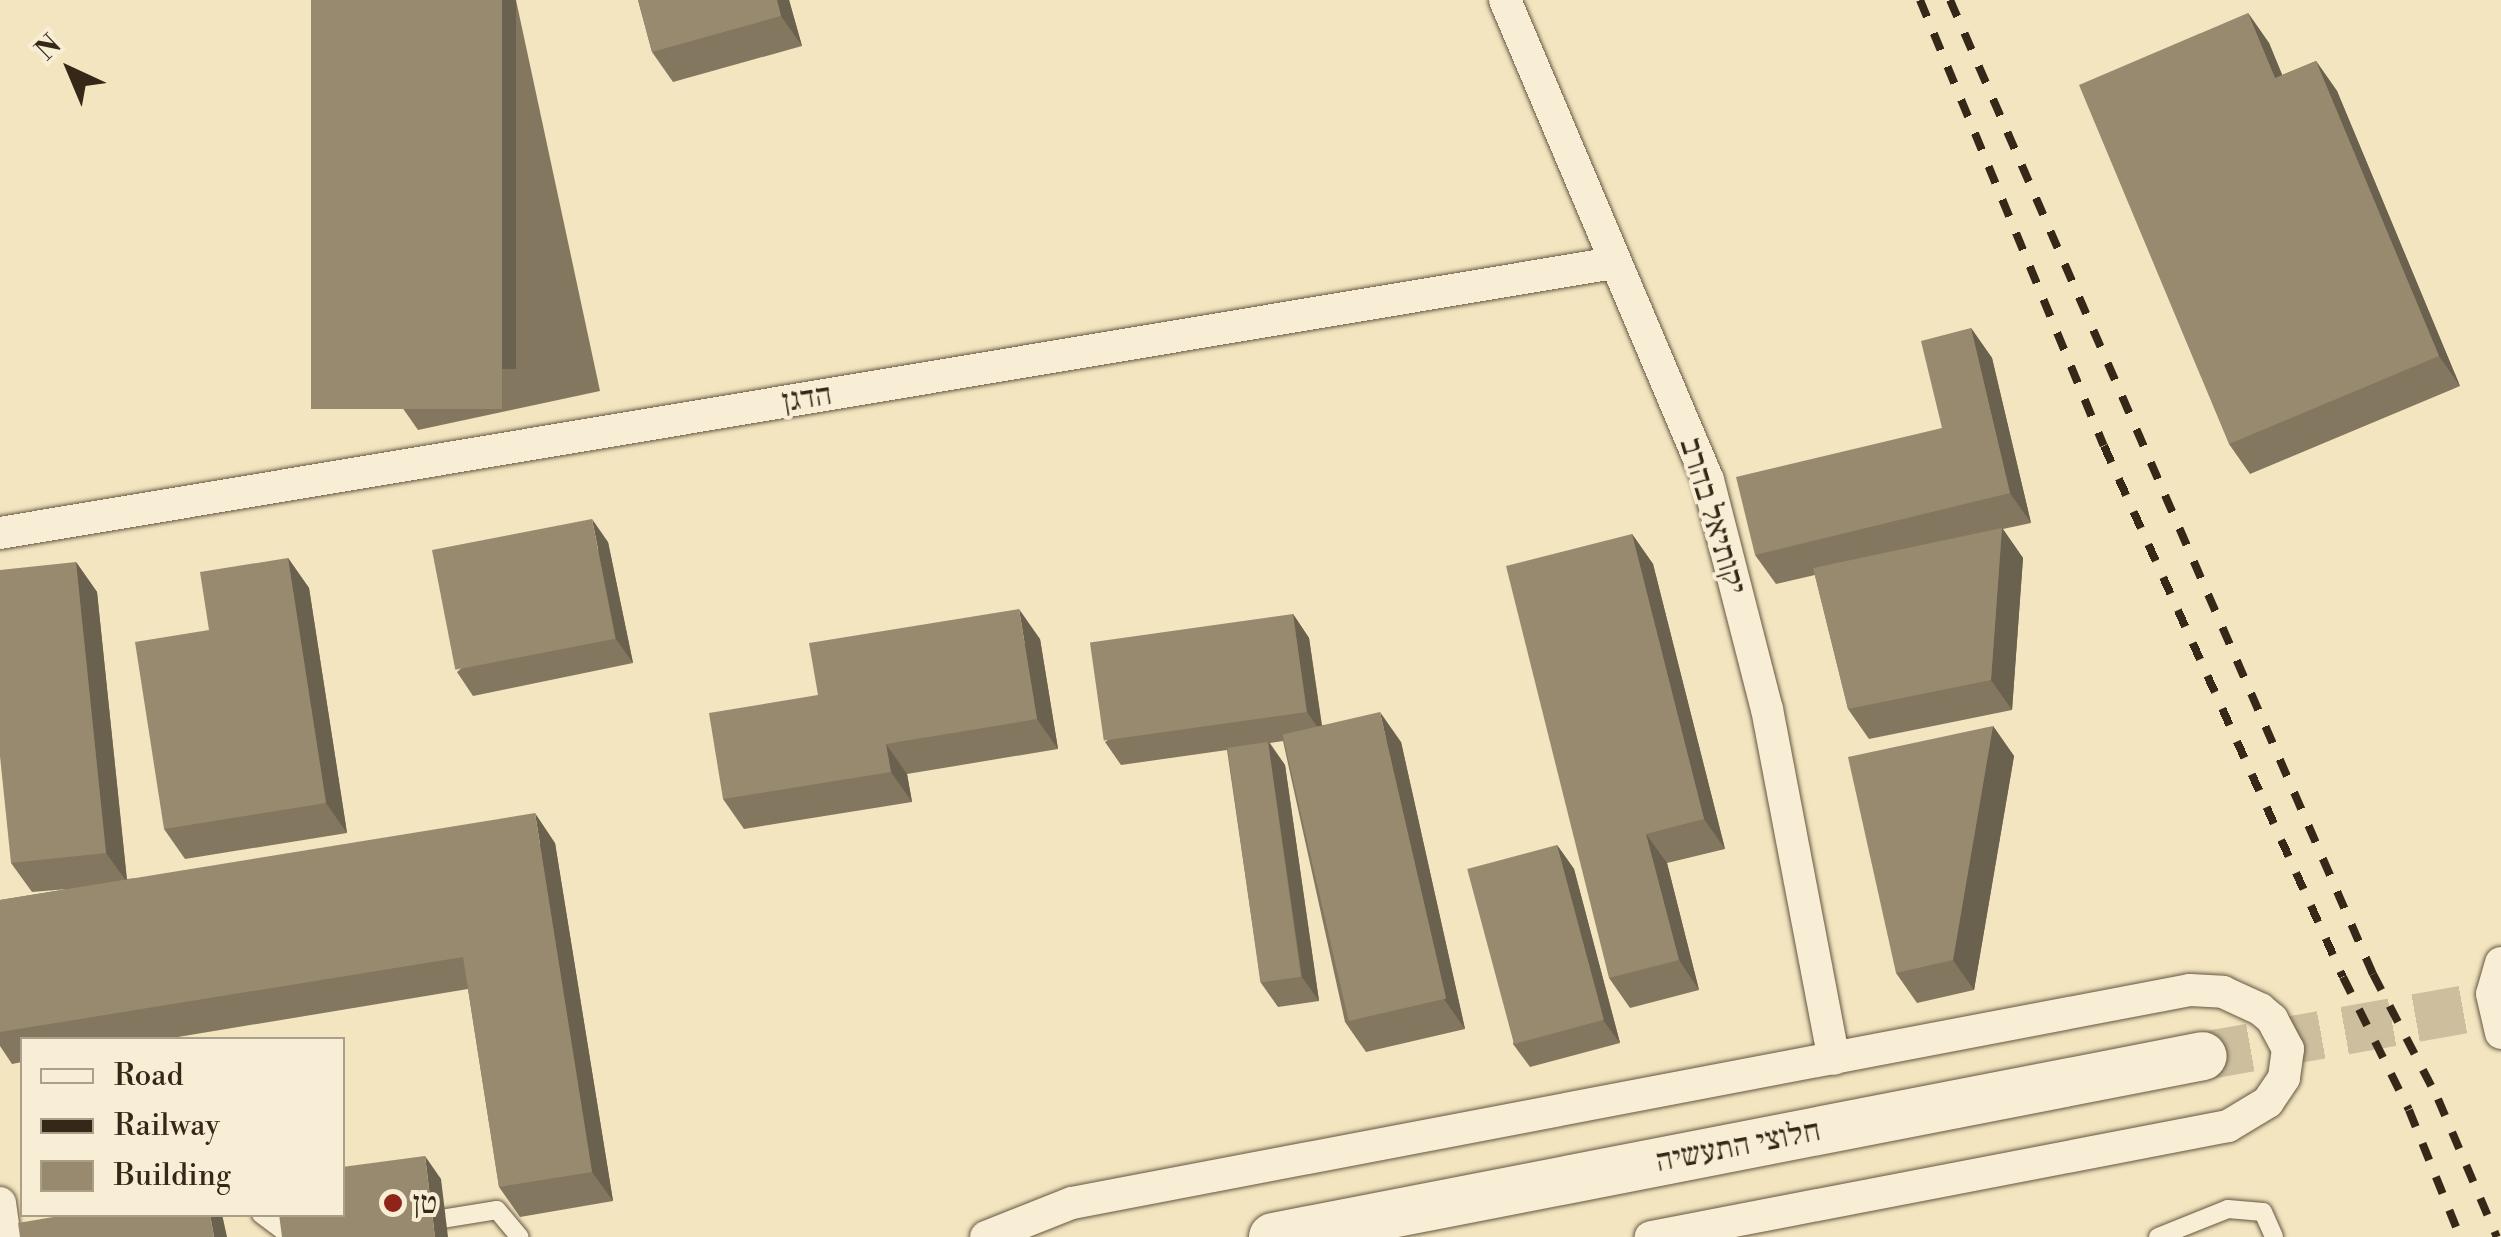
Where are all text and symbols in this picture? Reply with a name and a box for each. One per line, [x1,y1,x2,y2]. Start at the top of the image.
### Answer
north arrow [20,20,120,120]
text: N [29,28,69,68]
street label: הדגן [780,375,834,421]
street label: יקותיאל בהרב [1671,433,1755,599]
legend [20,1037,345,1217]
text: Road [114,1057,184,1095]
text: Railway [114,1107,220,1145]
street label: חלוצי התעשיה [1652,1111,1824,1181]
text: Building [114,1157,231,1195]
place label: טן [413,1184,437,1222]
marker: טן [382,1192,404,1214]

